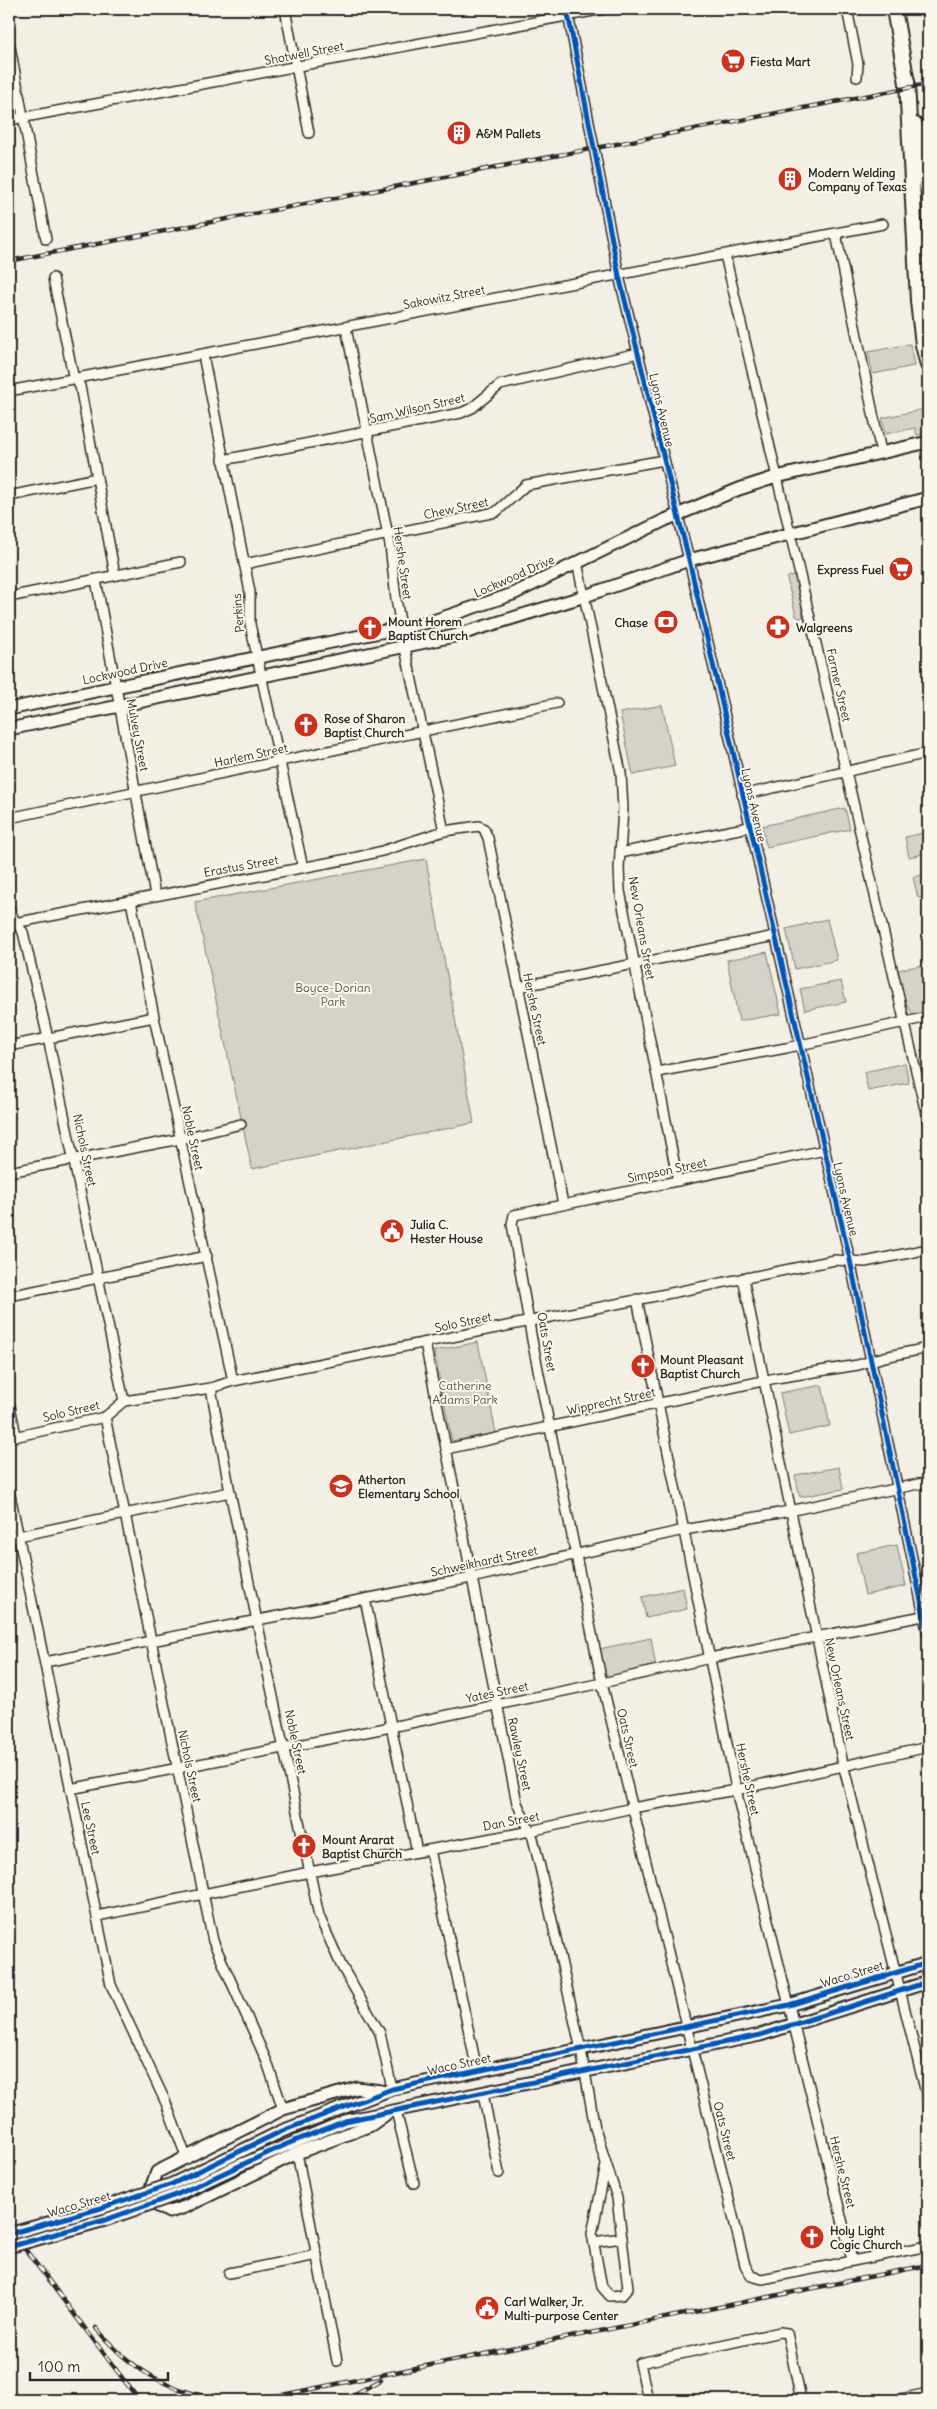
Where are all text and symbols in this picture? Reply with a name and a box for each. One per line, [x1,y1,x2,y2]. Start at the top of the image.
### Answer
street label: Shotwell Street [263,38,345,68]
supermarket icon: Fiesta Mart [720,48,746,74]
place label: Fiesta Mart [750,54,812,69]
building icon: A&M Pallets [446,120,472,146]
place label: A&M Pallets [476,126,541,141]
place label: Modern Welding Company of Texas [808,165,907,195]
building icon: Modern Welding Company of Texas [777,166,803,192]
street label: Sakowitz Street [402,282,486,312]
street label: Lyons Avenue [646,372,678,448]
street label: Sam Wilson Street [368,390,466,426]
street label: Chew Street [422,494,490,522]
street label: Hershe Street [390,525,416,601]
street label: Lockwood Drive [471,552,557,600]
supermarket icon: Express Fuel [888,556,914,582]
place label: Express Fuel [817,562,884,578]
street label: Perkins [229,593,247,633]
bank icon: Chase [653,609,679,635]
place label: Mount Horem Baptist Church [388,614,468,644]
pharmacy icon: Walgreens [765,614,791,640]
church icon: Mount Horem Baptist Church [357,615,383,641]
place label: Chase [614,615,649,630]
place label: Walgreens [796,620,853,636]
street label: Farmer Street [823,647,855,723]
street label: Lockwood Drive [81,655,169,687]
street label: Mulvey Street [124,698,152,772]
place label: Rose of Sharon Baptist Church [324,711,405,741]
church icon: Rose of Sharon Baptist Church [293,712,319,738]
street label: Harlem Street [213,740,289,770]
street label: Lyons Avenue [738,767,770,843]
street label: Erastus Street [203,852,279,880]
street label: New Orleans Street [626,875,658,981]
street label: Hershe Street [520,971,550,1047]
park label: Boyce-Dorian Park [295,980,371,1009]
street label: Noble Street [179,1104,207,1172]
street label: Nichols Street [70,1112,100,1188]
street label: Simpson Street [626,1154,708,1186]
street label: Lyons Avenue [830,1161,862,1237]
place label: Julia C. Hester House [410,1217,483,1246]
public building icon: Julia C. Hester House [379,1218,405,1244]
street label: Solo Street [433,1309,493,1335]
street label: Oats Street [534,1311,560,1373]
place label: Mount Pleasant Baptist Church [660,1352,745,1382]
church icon: Mount Pleasant Baptist Church [630,1353,656,1379]
park label: Catherine Adams Park [432,1378,498,1407]
street label: Wipprecht Street [565,1384,657,1418]
street label: Solo Street [41,1397,101,1425]
place label: Atherton Elementary School [358,1472,460,1502]
school or university icon: Atherton Elementary School [328,1473,354,1499]
street label: Schweikhardt Street [429,1542,539,1580]
street label: New Orleans Street [822,1636,858,1742]
street label: Yates Street [464,1678,530,1706]
street label: Oats Street [614,1707,642,1769]
street label: Noble Street [282,1708,310,1776]
street label: Rawley Street [505,1716,535,1792]
street label: Nichols Street [175,1728,205,1804]
street label: Hershe Street [733,1741,763,1817]
street label: Lee Street [78,1800,104,1856]
street label: Dan Street [481,1808,541,1834]
place label: Mount Ararat Baptist Church [322,1832,402,1862]
church icon: Mount Ararat Baptist Church [291,1833,317,1859]
street label: Waco Street [819,1957,885,1991]
street label: Waco Street [426,2050,492,2078]
street label: Oats Street [710,2100,740,2162]
street label: Hershe Street [827,2134,859,2210]
street label: Waco Street [46,2188,112,2220]
place label: Holy Light Cogic Church [830,2223,903,2253]
church icon: Holy Light Cogic Church [799,2224,825,2250]
place label: Carl Walker, Jr. Multi-purpose Center [504,2294,619,2324]
public building icon: Carl Walker, Jr. Multi-purpose Center [474,2295,500,2321]
scale bar [30,2349,168,2381]
text: 100 m [38,2357,80,2376]

